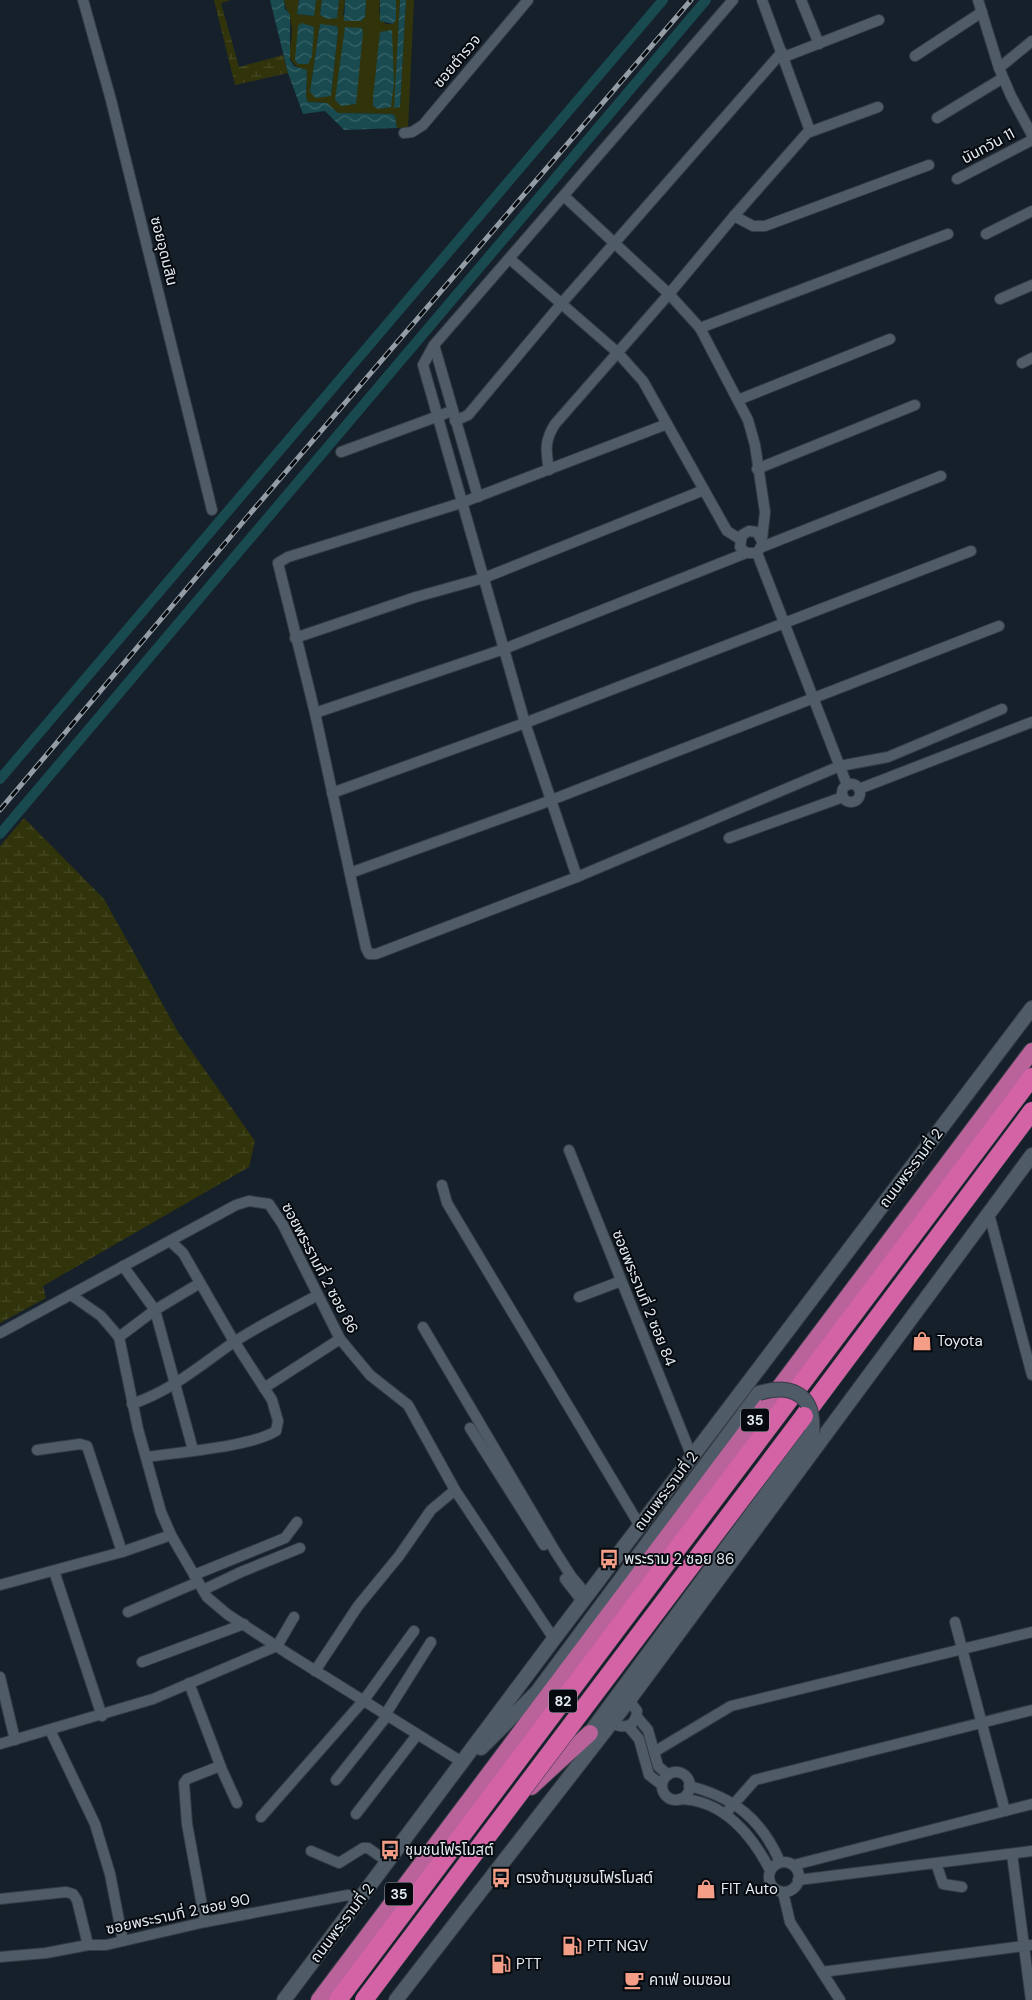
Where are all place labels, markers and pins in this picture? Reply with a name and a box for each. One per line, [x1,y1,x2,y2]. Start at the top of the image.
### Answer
shop icon: Toyota [911,1330,933,1352]
place label: Toyota [937,1331,983,1351]
bus stop icon: พระราม 2 ซอย 86 [598,1548,620,1570]
place label: พระราม 2 ซอย 86 [624,1549,734,1569]
bus stop icon: ชุมชนโฟรโมสต์ [379,1839,401,1861]
place label: ชุมชนโฟรโมสต์ [405,1840,494,1860]
bus stop icon: ตรงข้ามชุมชนโฟรโมสต์ [490,1867,512,1889]
place label: ตรงข้ามชุมชนโฟรโมสต์ [516,1868,653,1888]
shop icon: FIT Auto [695,1878,717,1900]
place label: FIT Auto [721,1879,778,1899]
fuel station icon: PTT NGV [561,1935,583,1957]
place label: PTT NGV [587,1936,648,1956]
fuel station icon: PTT [490,1953,512,1975]
place label: PTT [516,1954,542,1974]
cafe icon: คาเฟ่ อเมซอน [623,1969,645,1991]
place label: คาเฟ่ อเมซอน [649,1970,731,1990]

